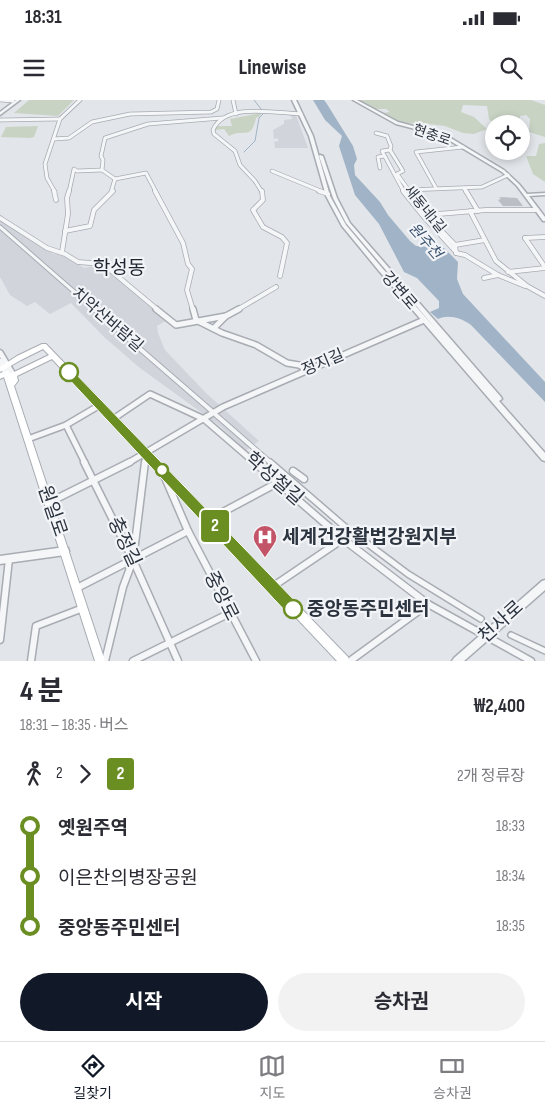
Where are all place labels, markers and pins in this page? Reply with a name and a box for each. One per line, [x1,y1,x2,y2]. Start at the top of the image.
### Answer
unlabelled marker [59,362,79,382]
unlabelled marker [155,463,169,477]
hospital icon: 세계건강활법강원지부 [252,524,278,558]
place label: 세계건강활법강원지부 [282,526,457,549]
place label: 중앙동주민센터 [307,598,429,621]
marker: 중앙동주민센터 [283,599,303,619]

